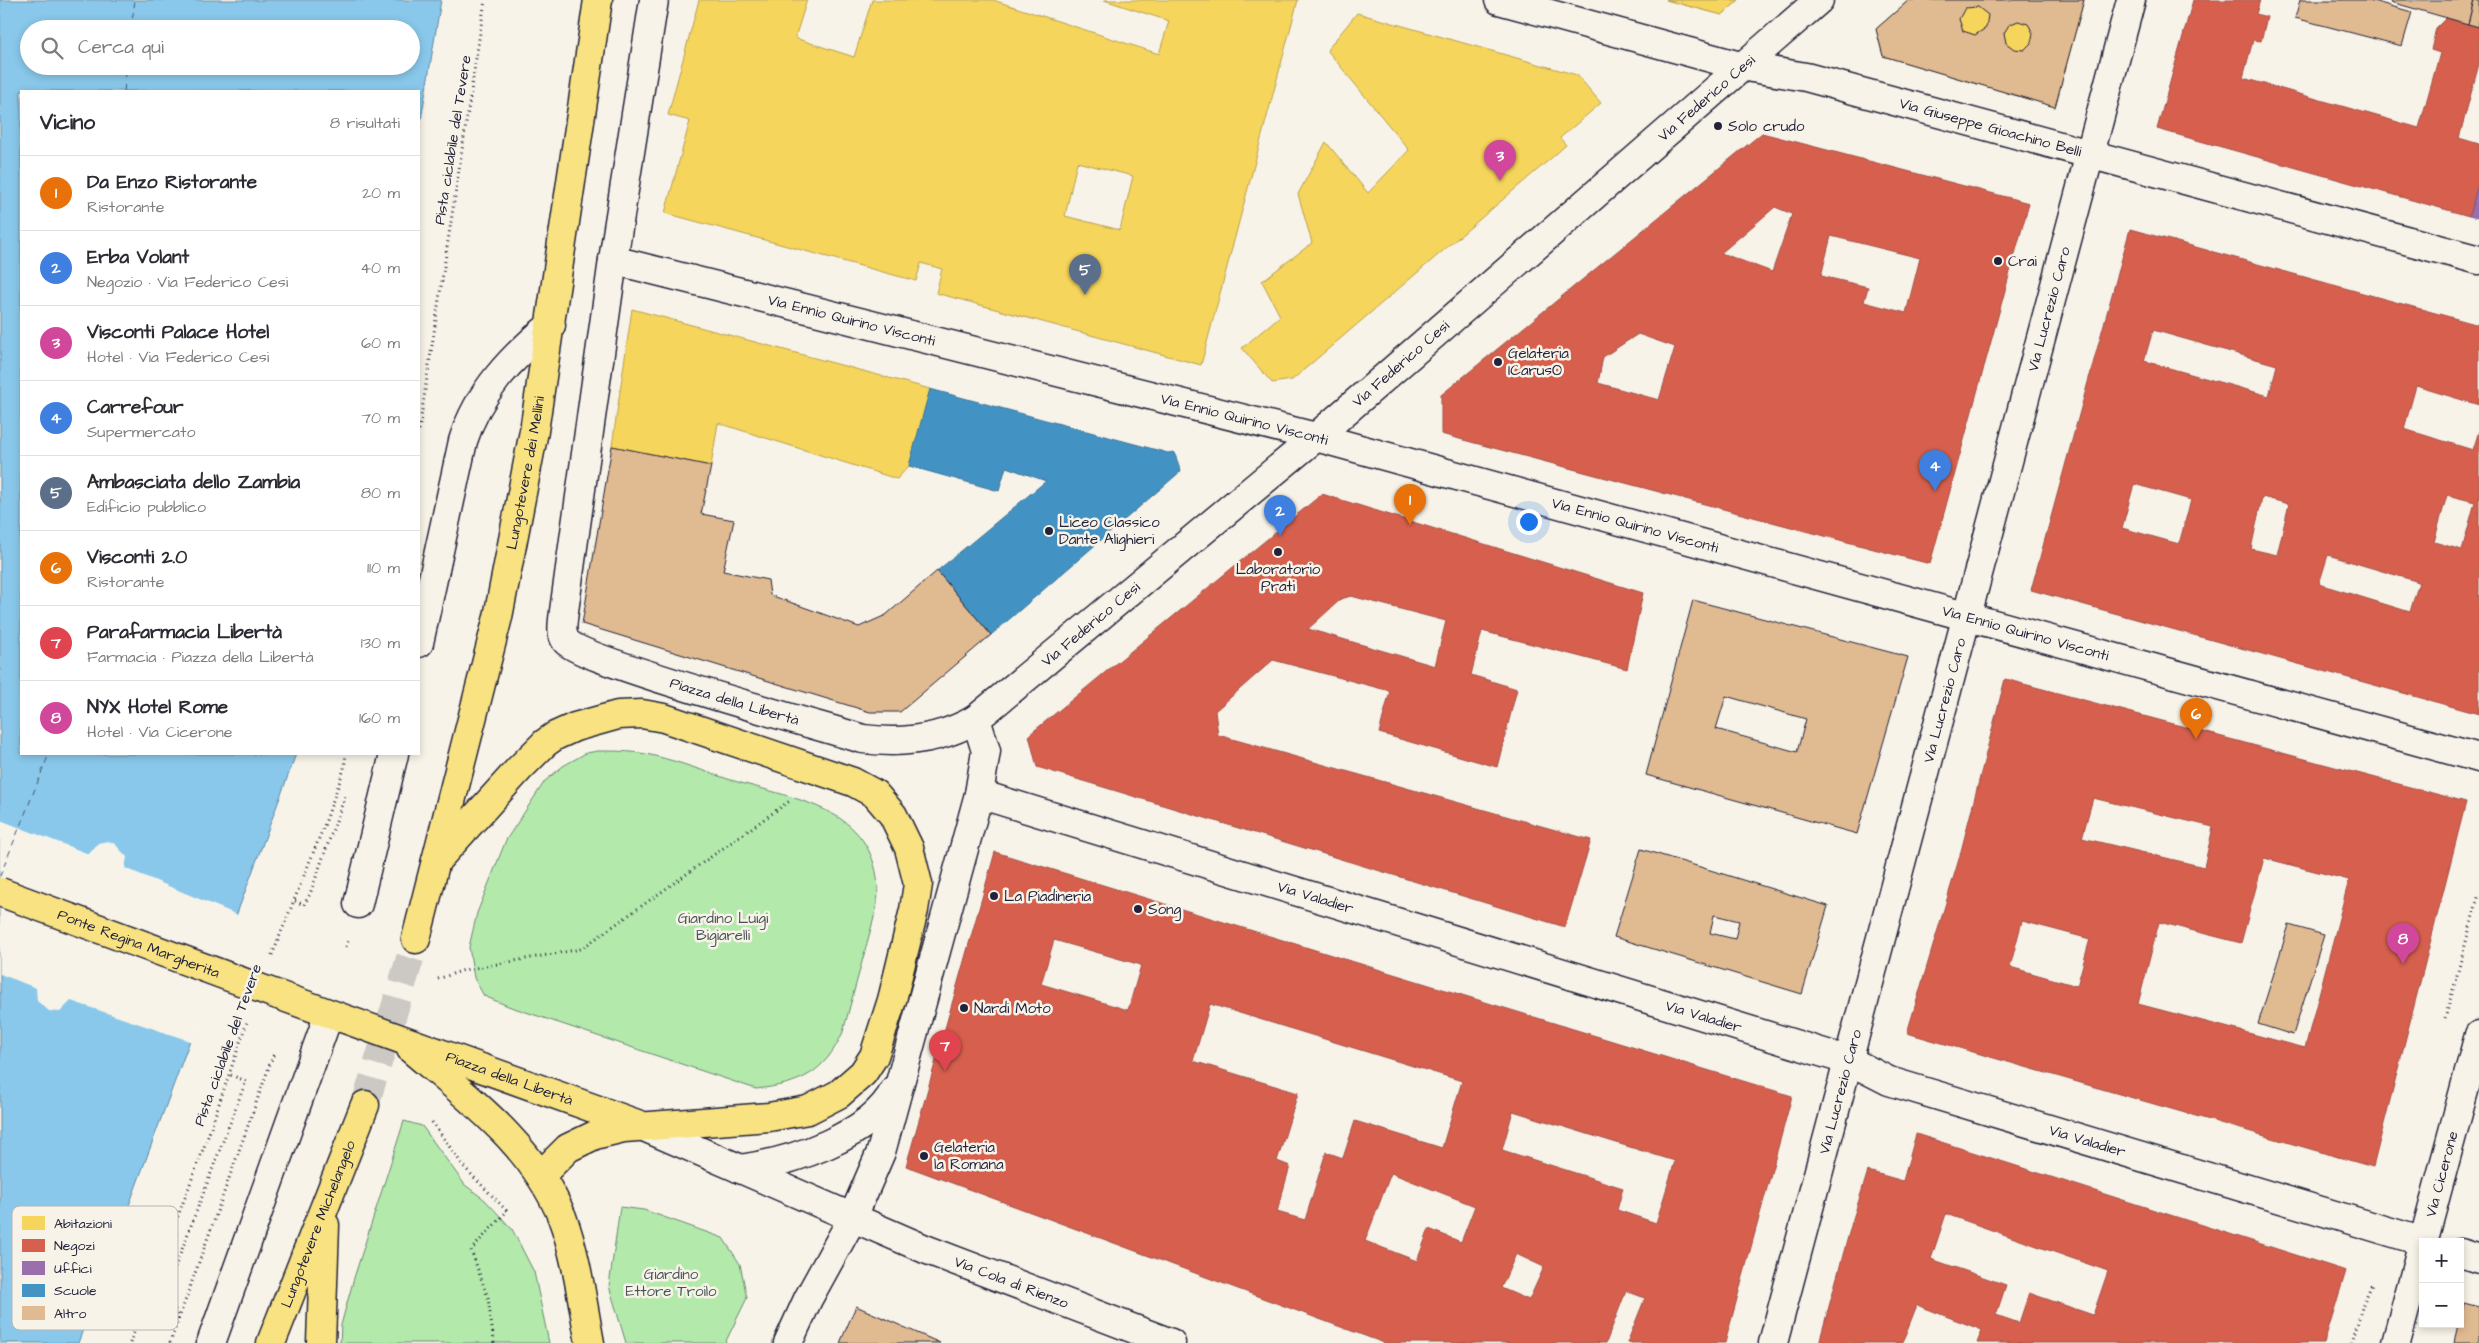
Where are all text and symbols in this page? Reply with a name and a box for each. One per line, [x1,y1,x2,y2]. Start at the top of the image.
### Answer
search box [20,20,420,75]
icon: search [38,34,66,62]
text: Cerca qui [78,34,164,61]
street label: Via Federico Cesi [1653,49,1760,146]
street label: Pista ciclabile del Tevere [429,54,477,226]
street label: Via Giuseppe Gioachino Belli [1897,92,2085,162]
text: Vicino [40,108,95,137]
text: 8 risultati [330,112,400,134]
place label: Solo crudo [1728,116,1805,137]
marker: Solo crudo [1712,120,1724,132]
pin: 3 [1484,140,1516,181]
text: Da Enzo Ristorante [87,169,257,196]
text: 1 [55,182,57,204]
text: 20 m [362,182,400,204]
text: Ristorante [87,196,164,218]
text: Erba Volant [87,244,189,271]
street label: Via Lucrezio Caro [2022,244,2075,374]
place label: Crai [2008,251,2038,272]
pin: 5 [1069,254,1101,295]
marker: Crai [1992,255,2004,267]
text: 2 [51,257,61,279]
text: 40 m [360,257,400,279]
text: Negozio · Via Federico Cesi [87,271,288,293]
street label: Via Ennio Quirino Visconti [766,289,938,351]
street label: Via Federico Cesi [1347,315,1454,412]
text: Visconti Palace Hotel [87,319,269,346]
text: 3 [52,332,60,354]
text: 60 m [361,332,400,354]
place label: Gelateria ICarusO [1508,343,1569,381]
text: Hotel · Via Federico Cesi [87,346,269,368]
marker: Gelateria ICarusO [1492,356,1504,368]
street label: Via Ennio Quirino Visconti [1158,388,1331,451]
text: Carrefour [87,394,183,421]
street label: Lungotevere dei Mellini [501,394,550,551]
text: 4 [51,407,61,429]
text: 70 m [361,407,400,429]
text: Supermercato [87,421,195,443]
pin: 4 [1919,450,1951,491]
text: Ambasciata dello Zambia [87,469,300,496]
text: 5 [50,482,62,504]
text: 80 m [361,482,400,504]
pin: 1 [1394,484,1426,525]
street label: Via Ennio Quirino Visconti [1549,492,1722,558]
pin: 2 [1264,495,1296,536]
text: Edificio pubblico [87,496,206,518]
your location [1516,509,1542,535]
place label: Liceo Classico Dante Alighieri [1059,512,1160,551]
marker: Liceo Classico Dante Alighieri [1043,525,1055,537]
text: Visconti 2.0 [87,544,187,571]
marker: Laboratorio Prati [1272,546,1284,558]
text: 6 [51,557,61,579]
text: 110 m [367,557,400,579]
place label: Laboratorio Prati [1236,559,1321,597]
text: Ristorante [87,571,164,593]
street label: Via Federico Cesi [1037,576,1145,671]
street label: Via Ennio Quirino Visconti [1940,600,2112,666]
text: Parafarmacia Libertà [87,619,282,646]
text: 7 [51,632,61,654]
text: 130 m [361,632,400,654]
street label: Via Lucrezio Caro [1918,635,1971,765]
text: Farmacia · Piazza della Libertà [87,646,314,668]
street label: Piazza della Libertà [667,672,802,731]
text: NYX Hotel Rome [87,694,228,721]
pin: 6 [2180,698,2212,739]
text: 8 [51,707,61,729]
text: 160 m [359,707,400,729]
text: Hotel · Via Cicerone [87,721,232,743]
street label: Via Valadier [1275,876,1356,919]
place label: La Piadineria [1004,886,1092,907]
marker: La Piadineria [988,890,1000,902]
place label: Song [1148,899,1182,921]
marker: Song [1132,903,1144,915]
street label: Ponte Regina Margherita [55,904,223,983]
park label: Giardino Luigi Bigiarelli [678,908,769,947]
pin: 8 [2387,923,2419,964]
street label: Pista ciclabile del Tevere [189,961,267,1129]
street label: Via Valadier [1663,995,1744,1038]
place label: Nardi Moto [974,998,1051,1019]
marker: Nardi Moto [958,1002,970,1014]
street label: Via Lucrezio Caro [1813,1026,1867,1157]
pin: 7 [929,1030,961,1071]
street label: Piazza della Libertà [443,1046,576,1111]
street label: Via Valadier [2047,1119,2128,1162]
street label: Via Cicerone [2420,1129,2463,1219]
street label: Lungotevere Michelangelo [276,1137,361,1311]
place label: Gelateria la Romana [934,1137,1004,1175]
marker: Gelateria la Romana [918,1150,930,1162]
legend [12,1206,178,1330]
text: Abitazioni [54,1214,112,1234]
text: Negozi [54,1236,95,1256]
map controls [2419,1238,2464,1328]
button: + [2419,1238,2464,1283]
street label: Via Cola di Rienzo [951,1251,1072,1314]
text: Uffici [54,1259,92,1279]
park label: Giardino Ettore Troilo [626,1264,717,1302]
text: Scuole [54,1281,97,1301]
button: − [2419,1283,2464,1328]
text: Altro [54,1304,87,1324]

